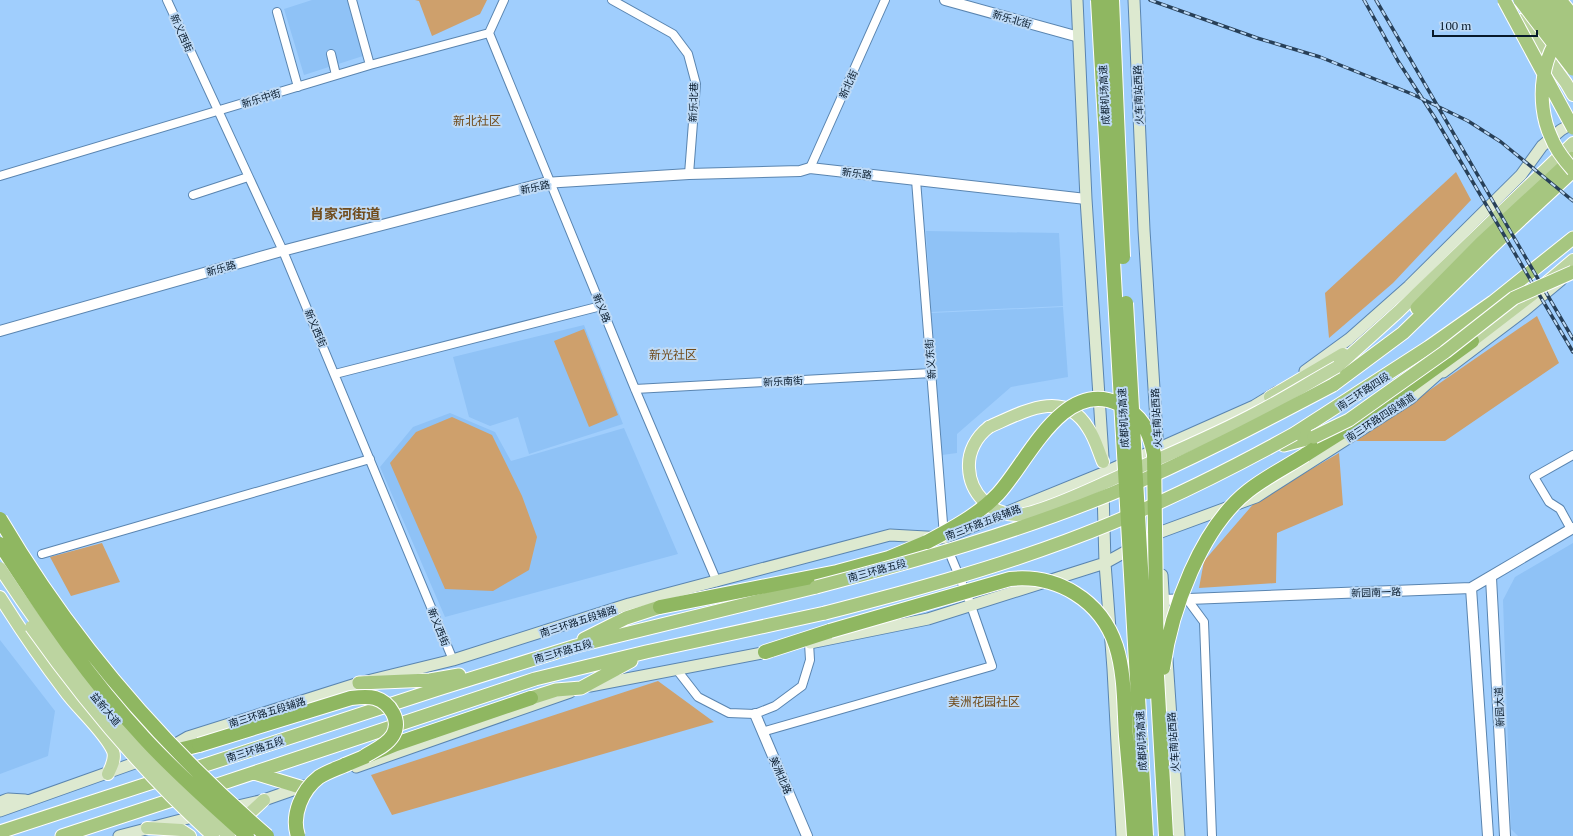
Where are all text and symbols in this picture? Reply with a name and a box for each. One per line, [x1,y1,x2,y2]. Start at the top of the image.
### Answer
street label: 新乐北街 [991,8,1033,31]
street label: 新义西街 [167,12,196,54]
scale bar [1433,12,1537,38]
text: 100 m [1439,18,1472,33]
street label: 成都机场高速 [1096,65,1113,125]
street label: 火车南站西路 [1131,65,1146,125]
street label: 新北街 [836,68,860,101]
street label: 新乐北巷 [686,82,701,122]
street label: 新乐中街 [240,86,282,111]
district label: 新北社区 [453,113,501,128]
street label: 新乐路 [841,165,873,182]
street label: 新乐路 [519,178,551,197]
district label: 肖家河街道 [310,204,380,223]
street label: 新乐路 [205,258,237,279]
street label: 新义路 [590,292,613,325]
street label: 新义西街 [302,307,329,349]
street label: 新义东街 [923,339,938,379]
district label: 新光社区 [649,347,697,362]
street label: 南三环路四段 [1335,370,1392,413]
street label: 新乐南街 [763,374,803,389]
street label: 成都机场高速 [1115,388,1132,448]
street label: 火车南站西路 [1148,388,1165,448]
street label: 南三环路四段辅道 [1343,390,1417,445]
street label: 南三环路五段辅路 [944,502,1023,543]
street label: 南三环路五段 [846,556,908,585]
street label: 新园南一路 [1351,585,1401,600]
street label: 南三环路五段辅路 [538,603,618,640]
street label: 新义西街 [425,606,452,648]
street label: 南三环路五段 [533,637,594,666]
street label: 新园大道 [1492,687,1507,727]
street label: 益新大道 [88,690,123,729]
district label: 美洲花园社区 [948,694,1020,709]
street label: 南三环路五段辅路 [227,695,307,730]
street label: 成都机场高速 [1133,711,1150,771]
street label: 火车南站西路 [1165,712,1182,772]
street label: 南三环路五段 [225,734,286,765]
street label: 美洲北路 [767,754,794,796]

